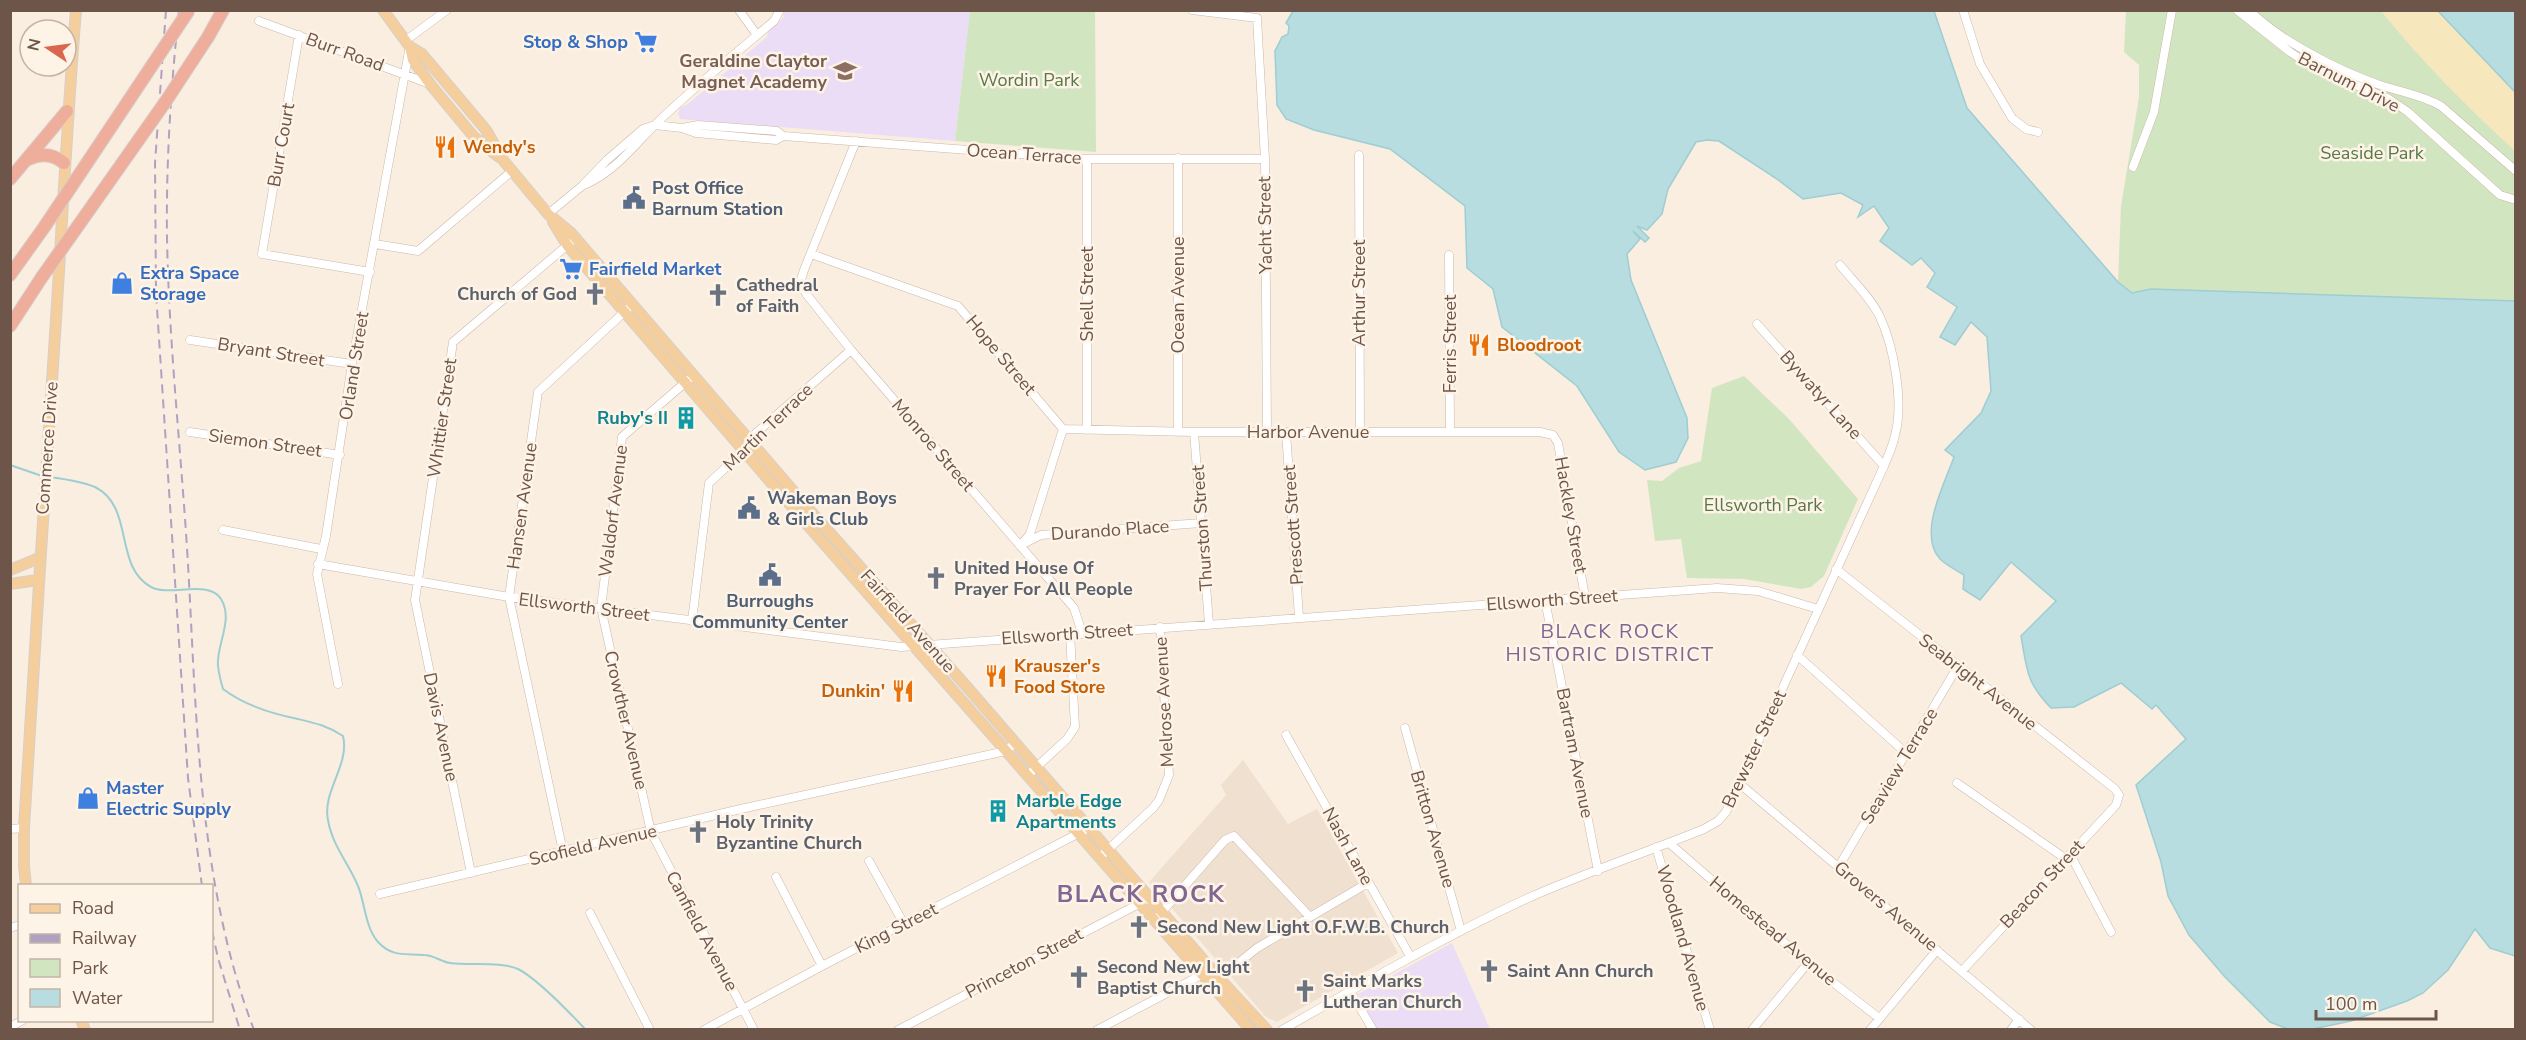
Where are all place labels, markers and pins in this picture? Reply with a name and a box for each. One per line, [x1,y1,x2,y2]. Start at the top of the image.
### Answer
supermarket icon: Stop & Shop [633,29,659,55]
place label: Stop & Shop [523,30,628,54]
place label: Geraldine Claytor Magnet Academy [679,49,828,94]
school or university icon: Geraldine Claytor Magnet Academy [832,58,858,84]
restaurant icon: Wendy's [432,134,458,160]
place label: Wendy's [463,135,536,159]
place label: Post Office Barnum Station [652,176,783,221]
public building icon: Post Office Barnum Station [621,185,647,211]
supermarket icon: Fairfield Market [558,256,584,282]
place label: Fairfield Market [589,257,722,281]
place label: Extra Space Storage [140,261,239,306]
shop icon: Extra Space Storage [109,270,135,296]
place label: Cathedral of Faith [736,273,819,318]
church icon: Church of God [582,281,608,307]
place label: Church of God [457,282,577,306]
church icon: Cathedral of Faith [705,282,731,308]
restaurant icon: Bloodroot [1466,332,1492,358]
place label: Bloodroot [1497,333,1581,357]
building icon: Ruby's II [673,405,699,431]
place label: Ruby's II [597,406,668,430]
place label: Wakeman Boys & Girls Club [767,486,897,531]
public building icon: Wakeman Boys & Girls Club [736,495,762,521]
place label: United House Of Prayer For All People [954,556,1133,601]
public building icon: Burroughs Community Center [757,562,783,588]
church icon: United House Of Prayer For All People [923,565,949,591]
place label: Burroughs Community Center [692,589,848,634]
place label: Krauszer's Food Store [1014,654,1106,699]
restaurant icon: Krauszer's Food Store [983,663,1009,689]
restaurant icon: Dunkin' [890,678,916,704]
place label: Dunkin' [821,679,885,703]
place label: Master Electric Supply [106,776,231,821]
shop icon: Master Electric Supply [75,785,101,811]
place label: Marble Edge Apartments [1016,789,1122,834]
building icon: Marble Edge Apartments [985,798,1011,824]
place label: Holy Trinity Byzantine Church [716,810,862,855]
church icon: Holy Trinity Byzantine Church [685,819,711,845]
church icon: Second New Light O.F.W.B. Church [1126,914,1152,940]
place label: Second New Light O.F.W.B. Church [1157,915,1449,939]
place label: Second New Light Baptist Church [1097,955,1249,1000]
church icon: Saint Ann Church [1476,958,1502,984]
place label: Saint Ann Church [1507,959,1654,983]
church icon: Second New Light Baptist Church [1066,964,1092,990]
place label: Saint Marks Lutheran Church [1323,969,1462,1014]
church icon: Saint Marks Lutheran Church [1292,978,1318,1004]

